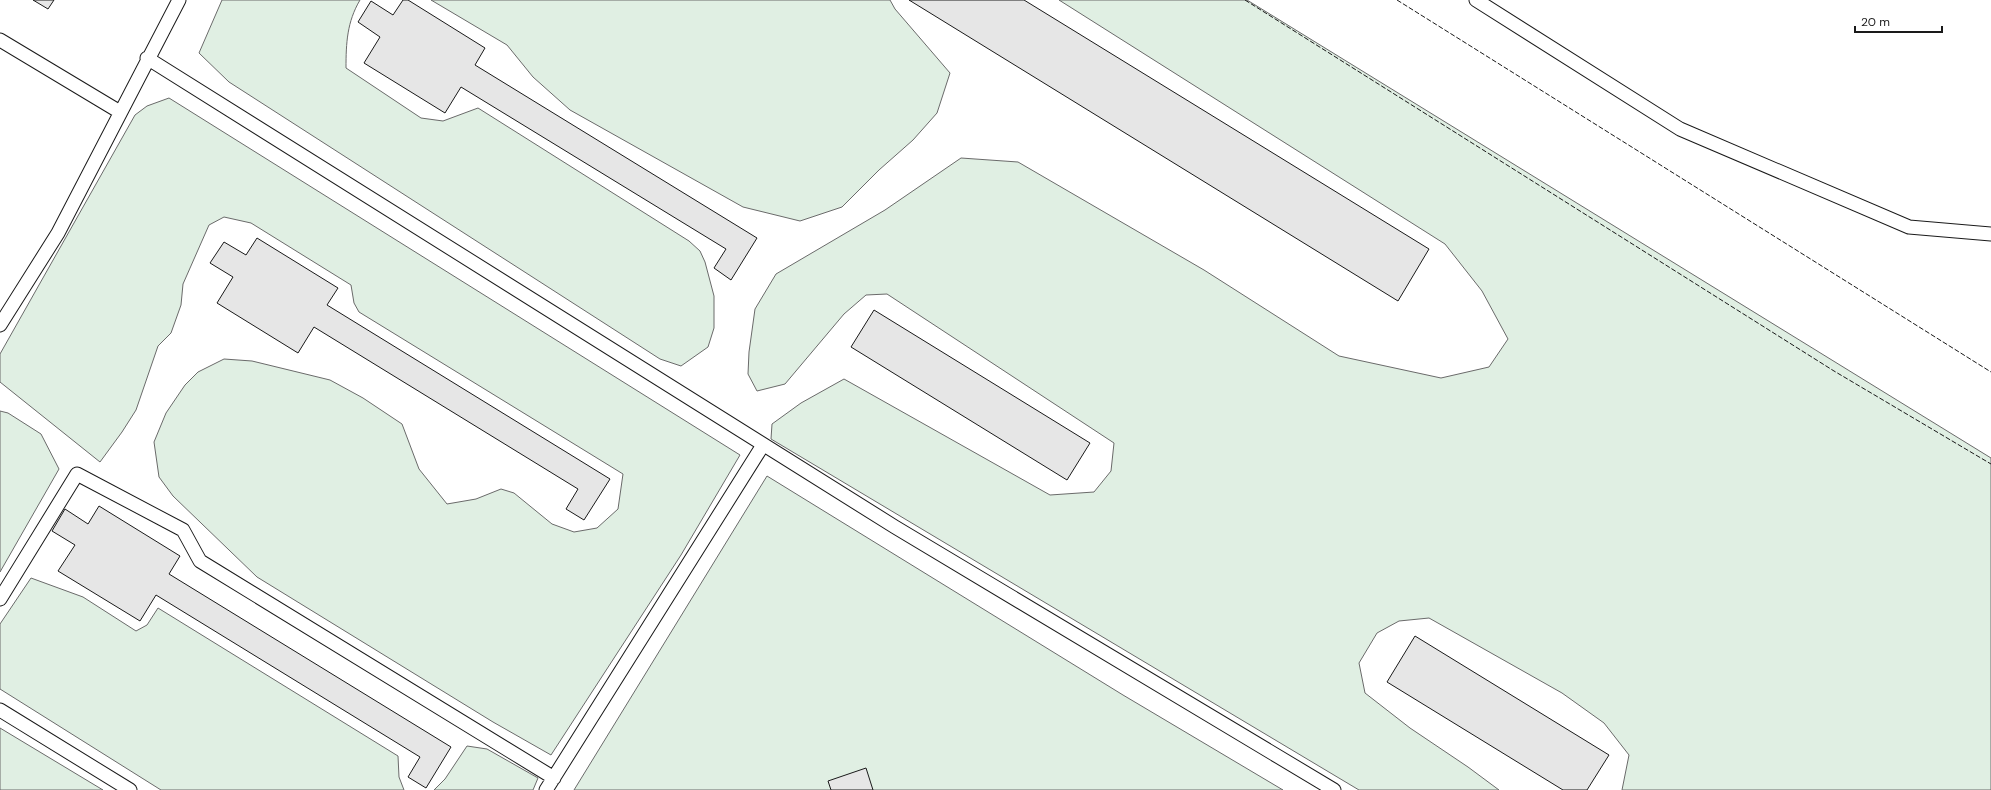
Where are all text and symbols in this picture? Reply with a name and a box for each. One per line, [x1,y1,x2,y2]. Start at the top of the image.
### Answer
scale bar [1855,8,1942,34]
text: 20 m [1861,14,1890,30]

